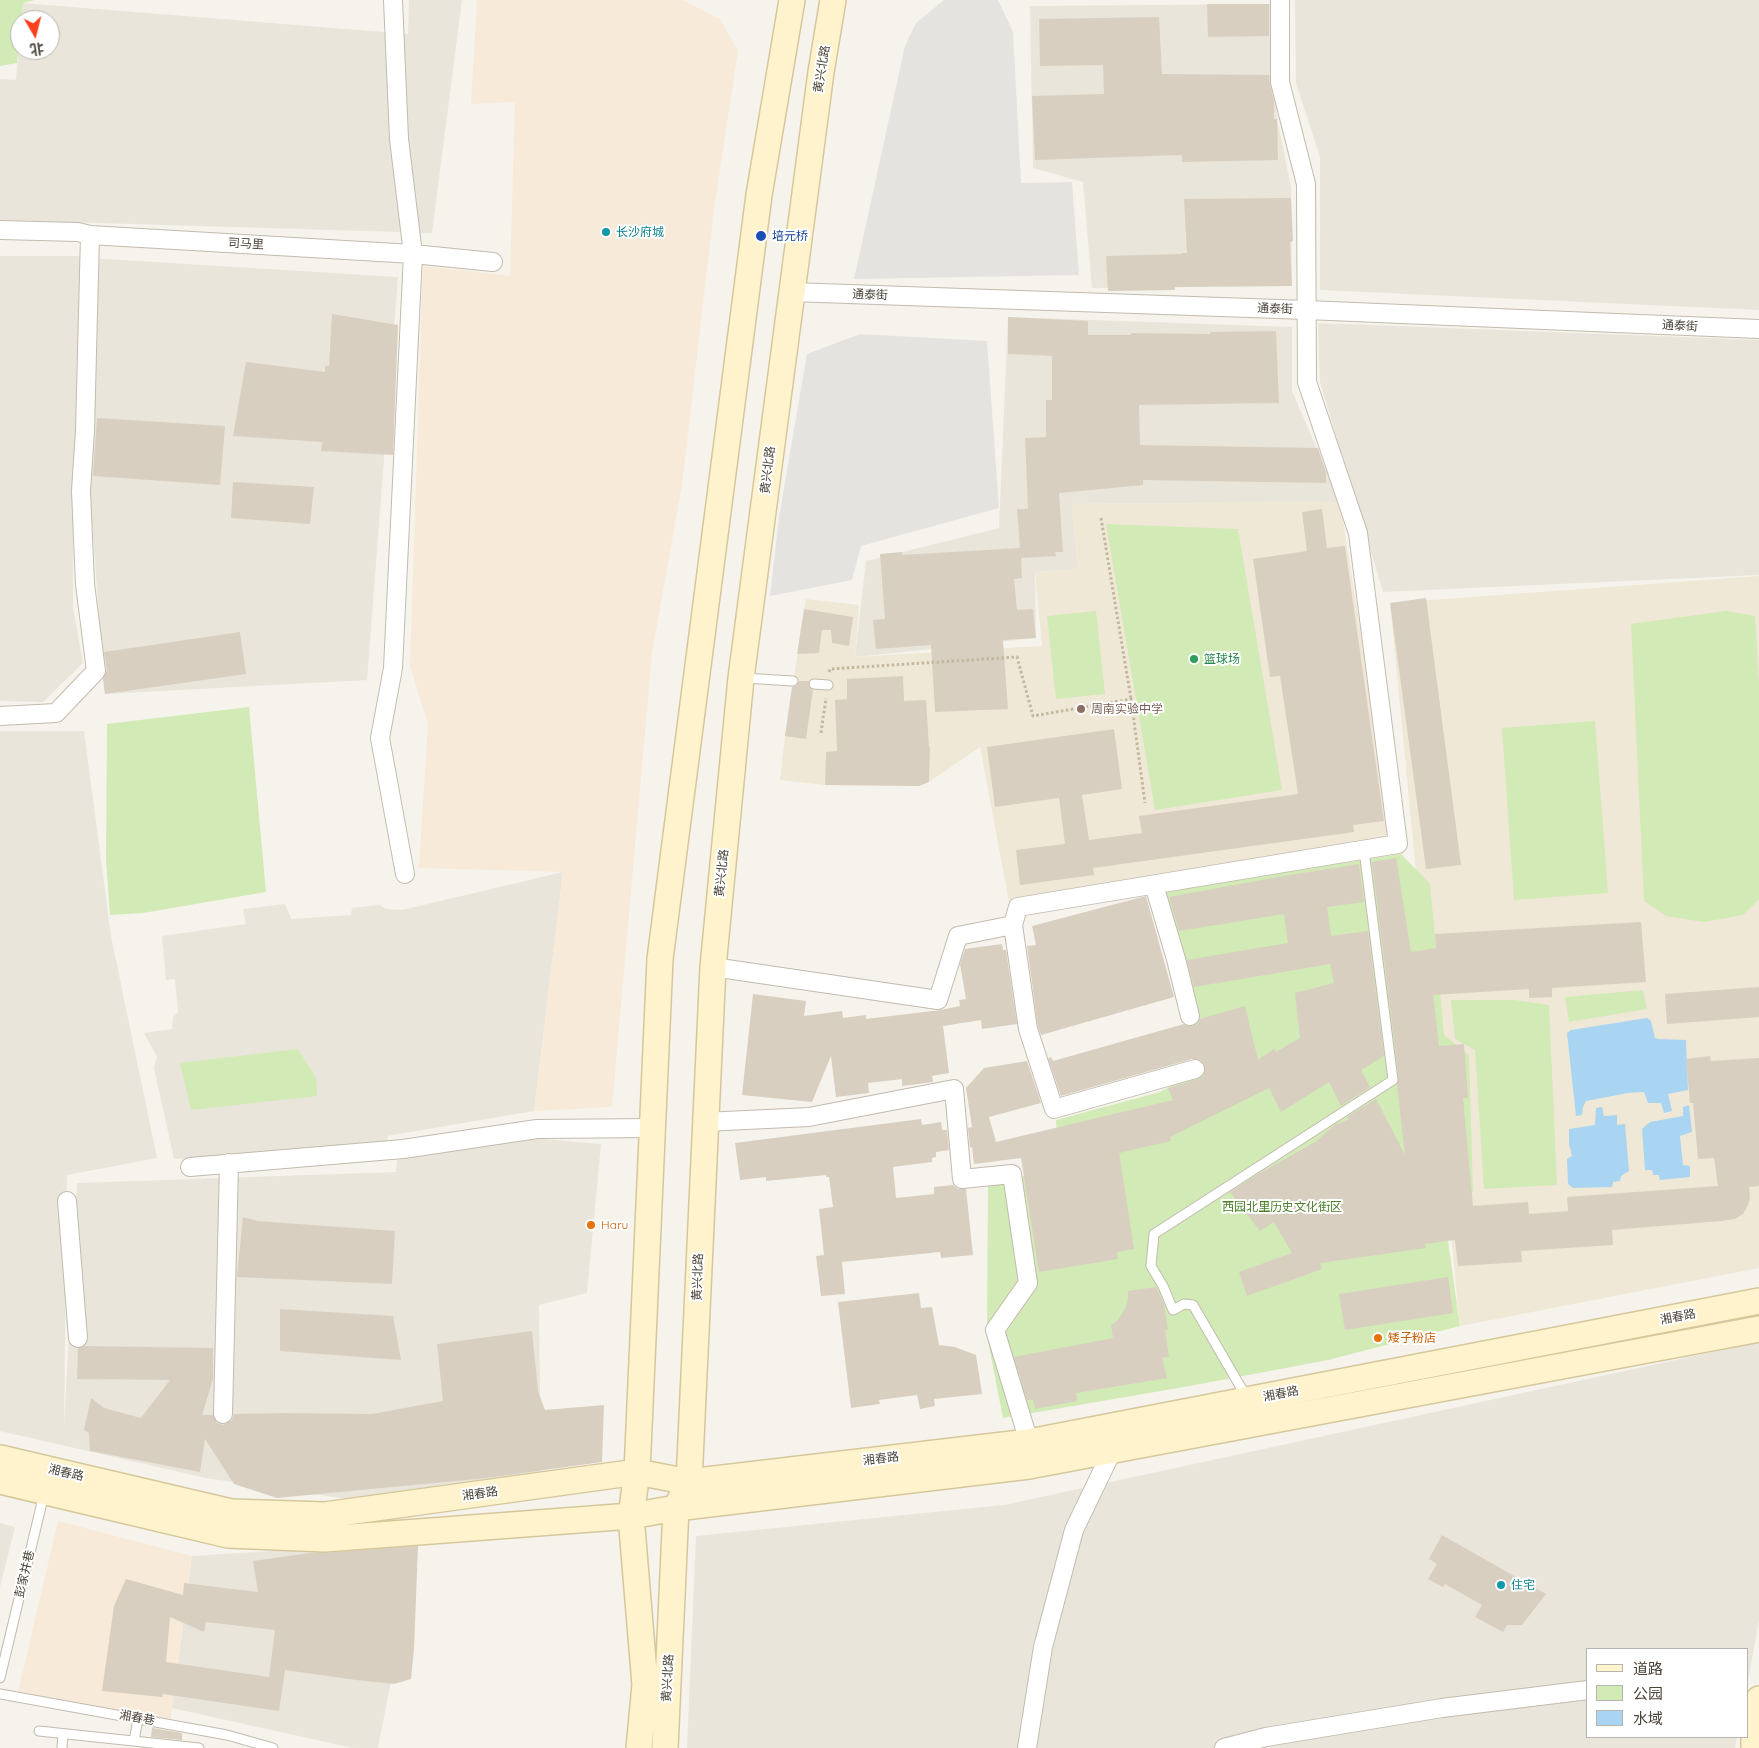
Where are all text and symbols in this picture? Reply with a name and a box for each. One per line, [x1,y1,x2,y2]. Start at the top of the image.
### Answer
north arrow [10,10,60,60]
text: 北 [29,39,45,59]
street label: 黄兴北路 [811,44,833,94]
place label: 长沙府城 [616,225,664,239]
marker: 长沙府城 [600,226,612,238]
marker: 培元桥 [754,229,768,243]
place label: 培元桥 [772,229,808,243]
street label: 司马里 [228,236,264,252]
street label: 通泰街 [852,287,888,303]
street label: 通泰街 [1257,301,1293,317]
street label: 通泰街 [1662,318,1698,334]
street label: 黄兴北路 [758,445,778,495]
place label: 篮球场 [1204,652,1240,666]
marker: 篮球场 [1188,653,1200,665]
place label: 周南实验中学 [1091,702,1163,716]
marker: 周南实验中学 [1075,703,1087,715]
street label: 黄兴北路 [712,848,732,898]
park label: 西园北里历史文化街区 [1222,1200,1342,1214]
place label: Haru [601,1218,628,1232]
marker: Haru [585,1219,597,1231]
street label: 黄兴北路 [690,1253,706,1301]
street label: 湘春路 [1659,1306,1697,1328]
place label: 矮子粉店 [1388,1331,1436,1345]
marker: 矮子粉店 [1372,1332,1384,1344]
street label: 湘春路 [1262,1383,1300,1405]
street label: 湘春路 [862,1450,900,1468]
street label: 湘春路 [47,1462,85,1484]
street label: 湘春路 [461,1484,499,1504]
street label: 彭家并巷 [13,1549,37,1599]
place label: 住宅 [1511,1578,1535,1592]
marker: 住宅 [1495,1579,1507,1591]
legend [1586,1648,1749,1738]
street label: 黄兴北路 [660,1654,676,1702]
text: 道路 [1633,1659,1663,1678]
text: 公园 [1633,1684,1663,1703]
street label: 湘春巷 [118,1708,156,1728]
text: 水域 [1633,1709,1663,1728]

